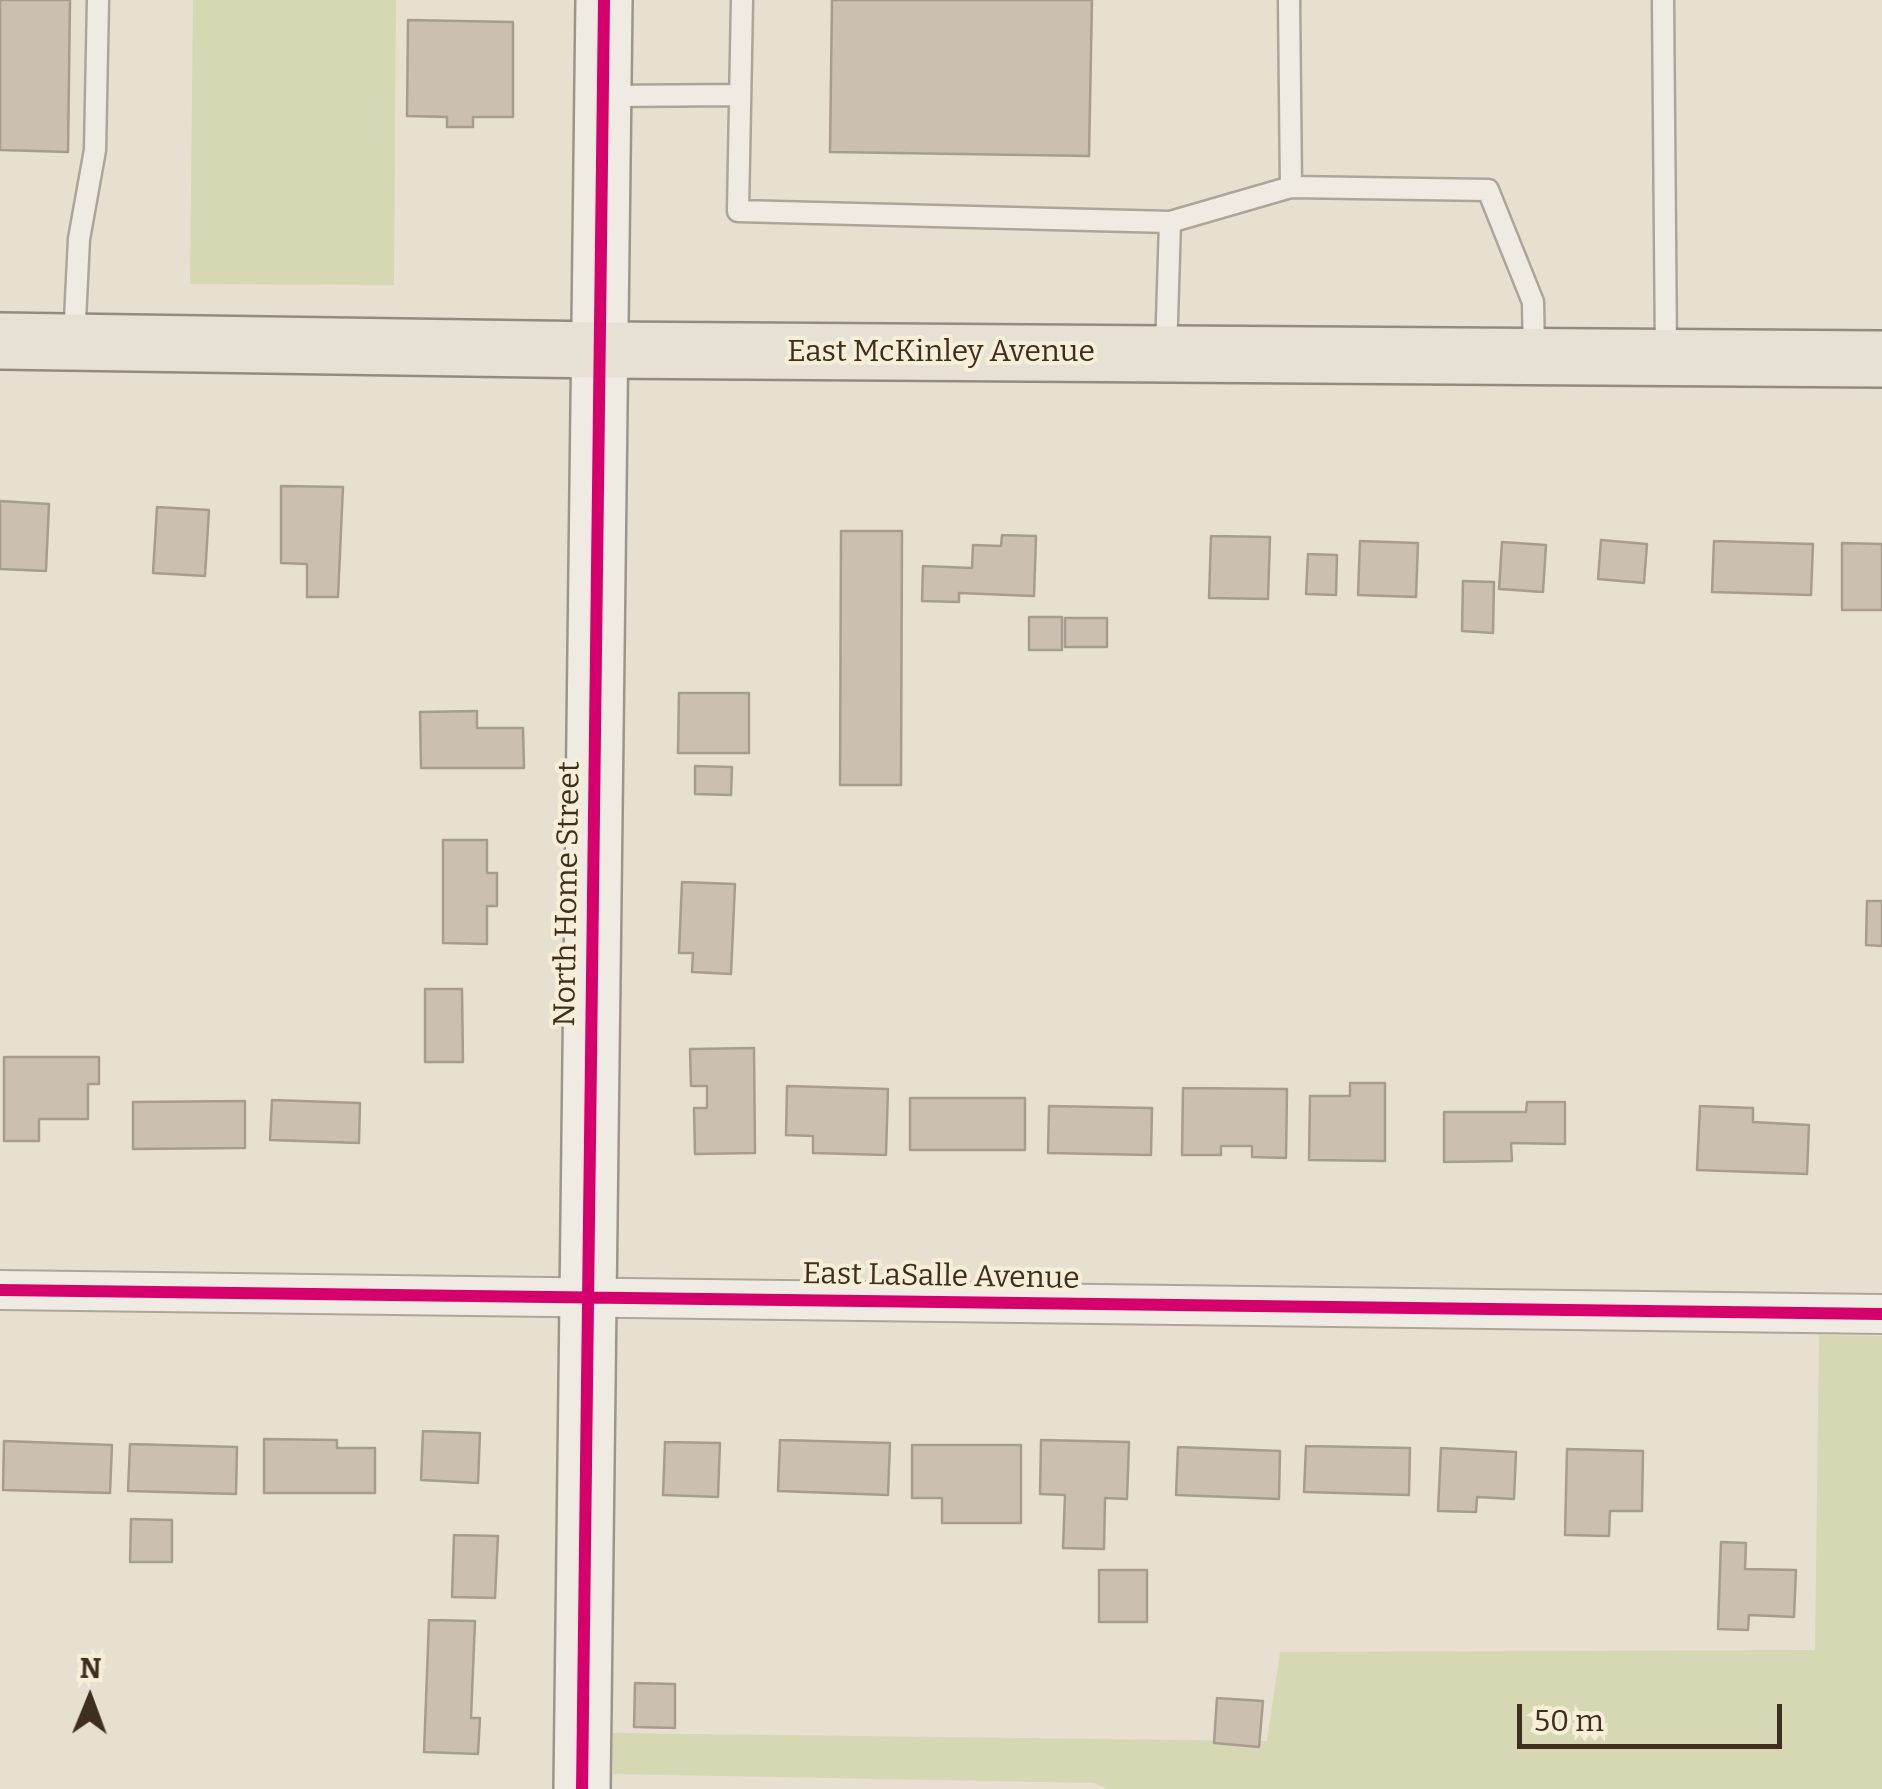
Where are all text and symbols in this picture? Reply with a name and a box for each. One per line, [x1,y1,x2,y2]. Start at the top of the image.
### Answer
street label: East McKinley Avenue [787,335,1095,371]
street label: North Home Street [548,761,588,1027]
street label: East LaSalle Avenue [802,1257,1080,1297]
north arrow [40,1649,140,1749]
text: N [79,1652,102,1685]
scale bar [1522,1684,1787,1746]
text: 50 m [1534,1703,1604,1739]

